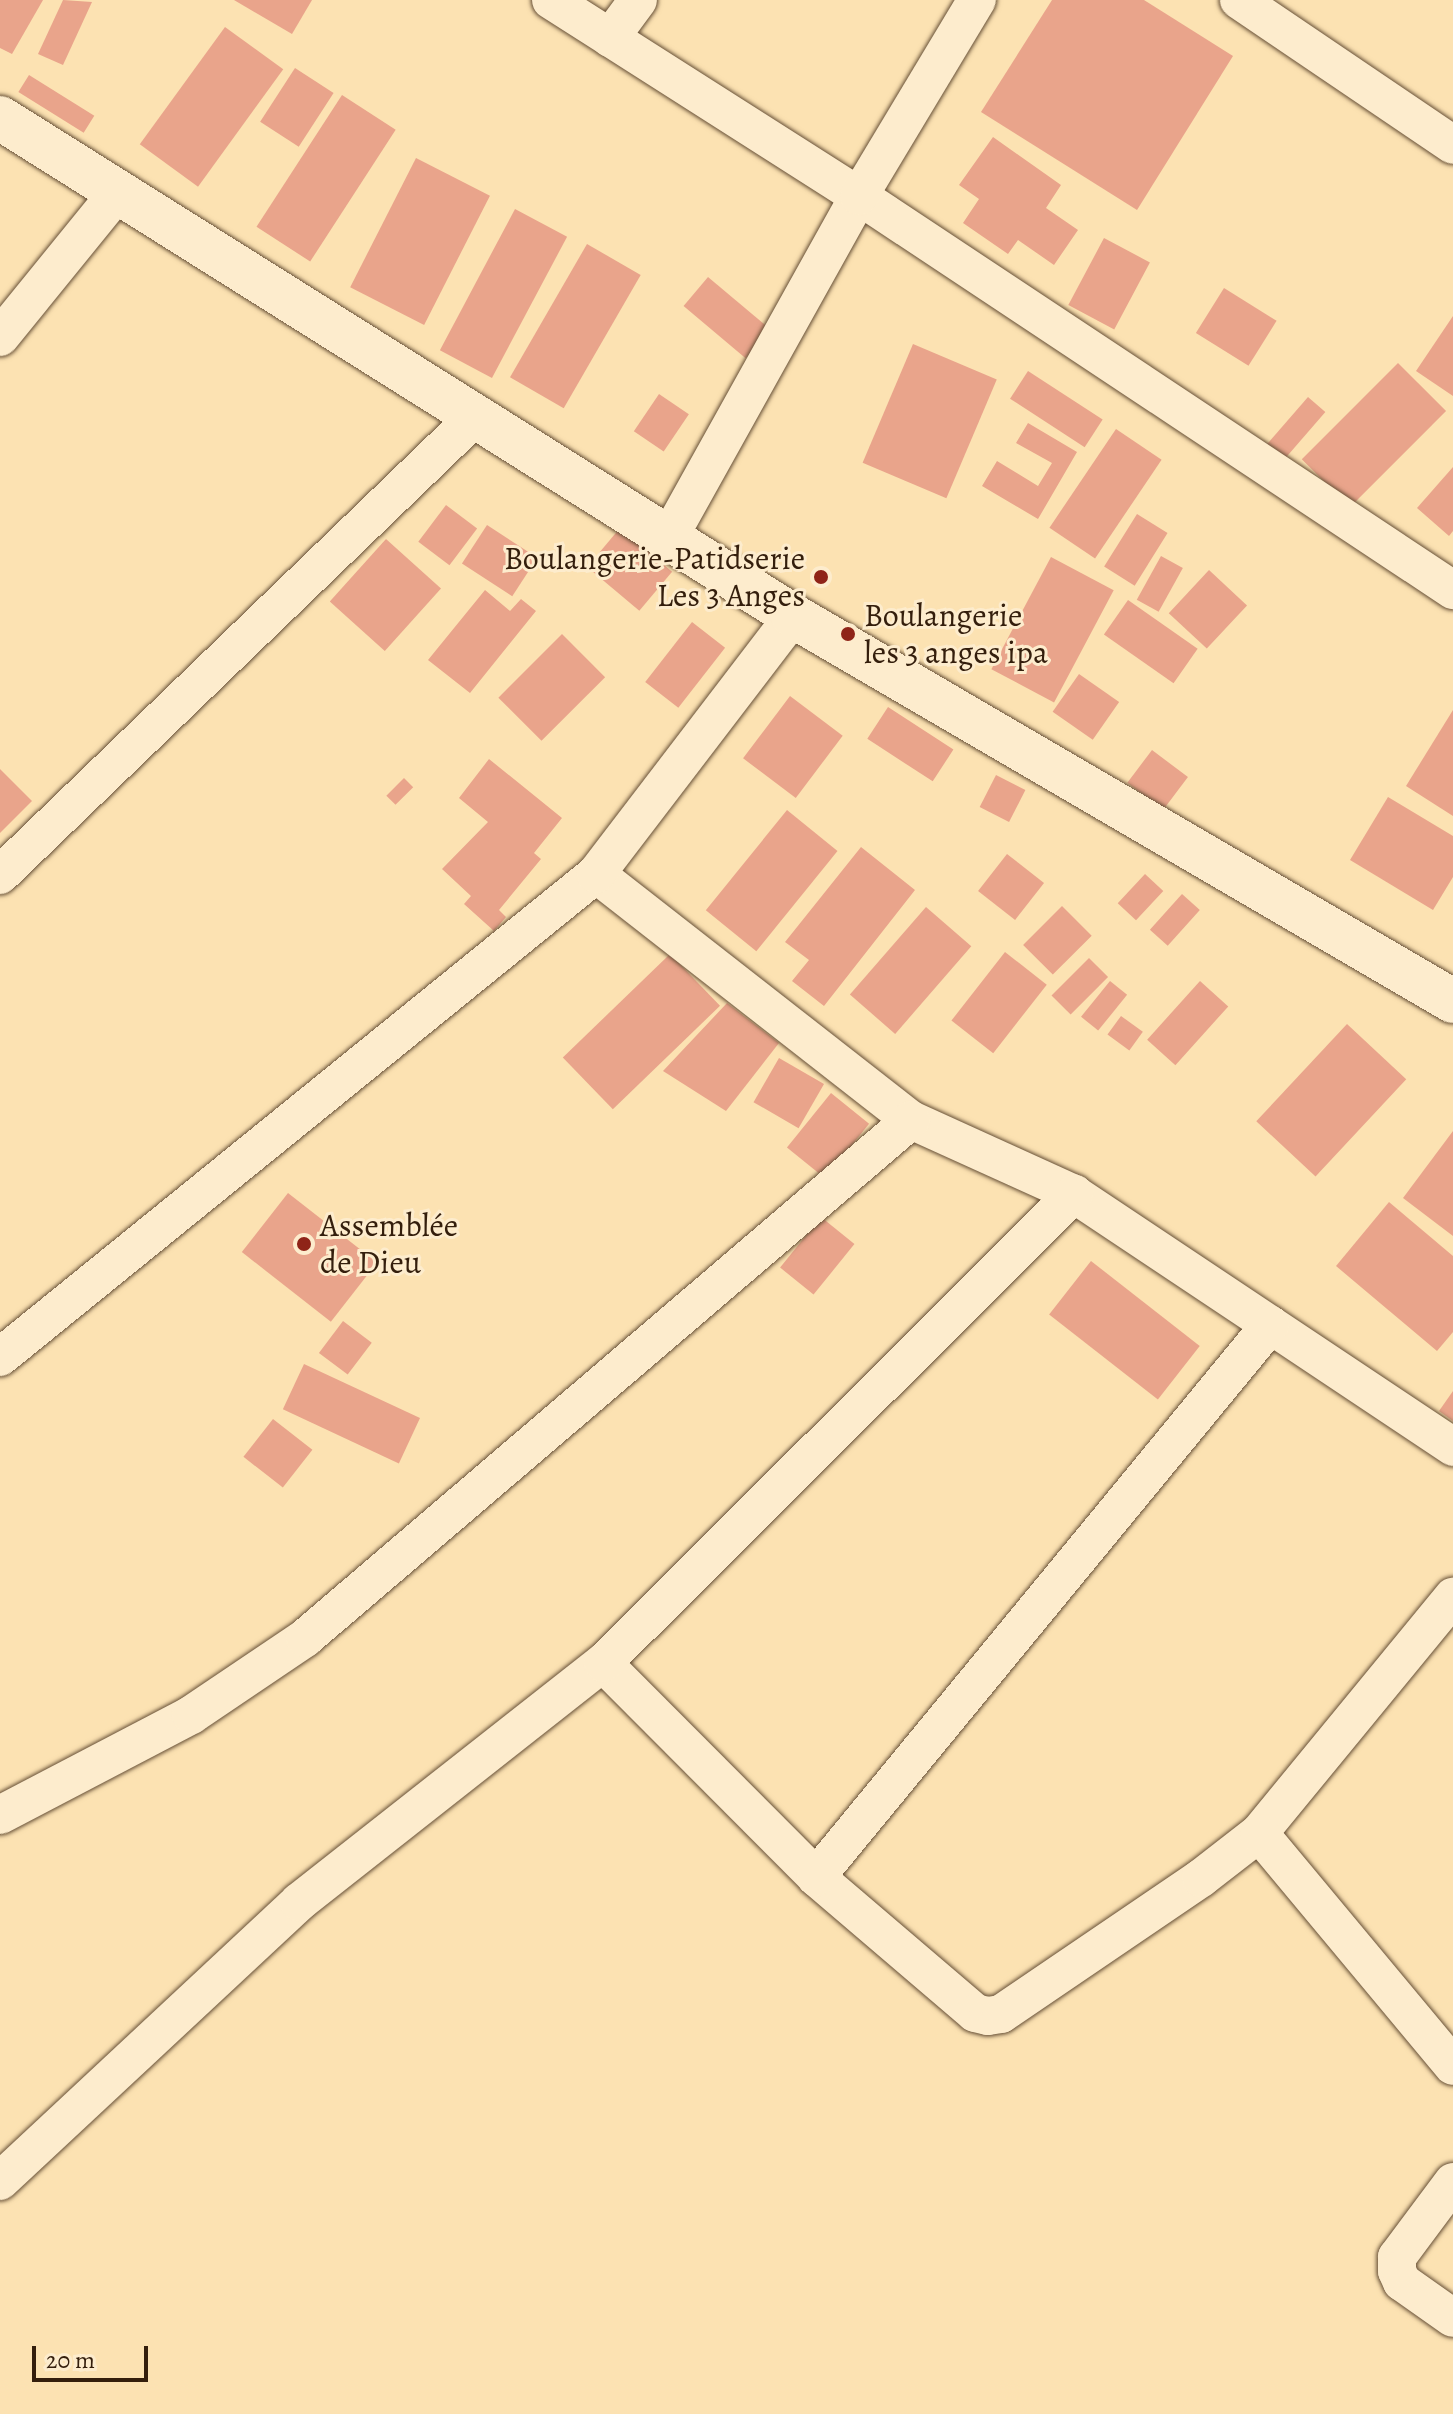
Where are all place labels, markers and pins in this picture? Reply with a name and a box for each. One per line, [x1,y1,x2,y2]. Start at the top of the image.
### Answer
place label: Boulangerie-Patidserie Les 3 Anges [504,540,805,615]
marker: Boulangerie-Patidserie Les 3 Anges [812,568,830,586]
place label: Boulangerie les 3 anges ipa [864,597,1048,672]
marker: Boulangerie les 3 anges ipa [839,625,857,643]
place label: Assemblée de Dieu [320,1207,458,1282]
marker: Assemblée de Dieu [295,1235,313,1253]

